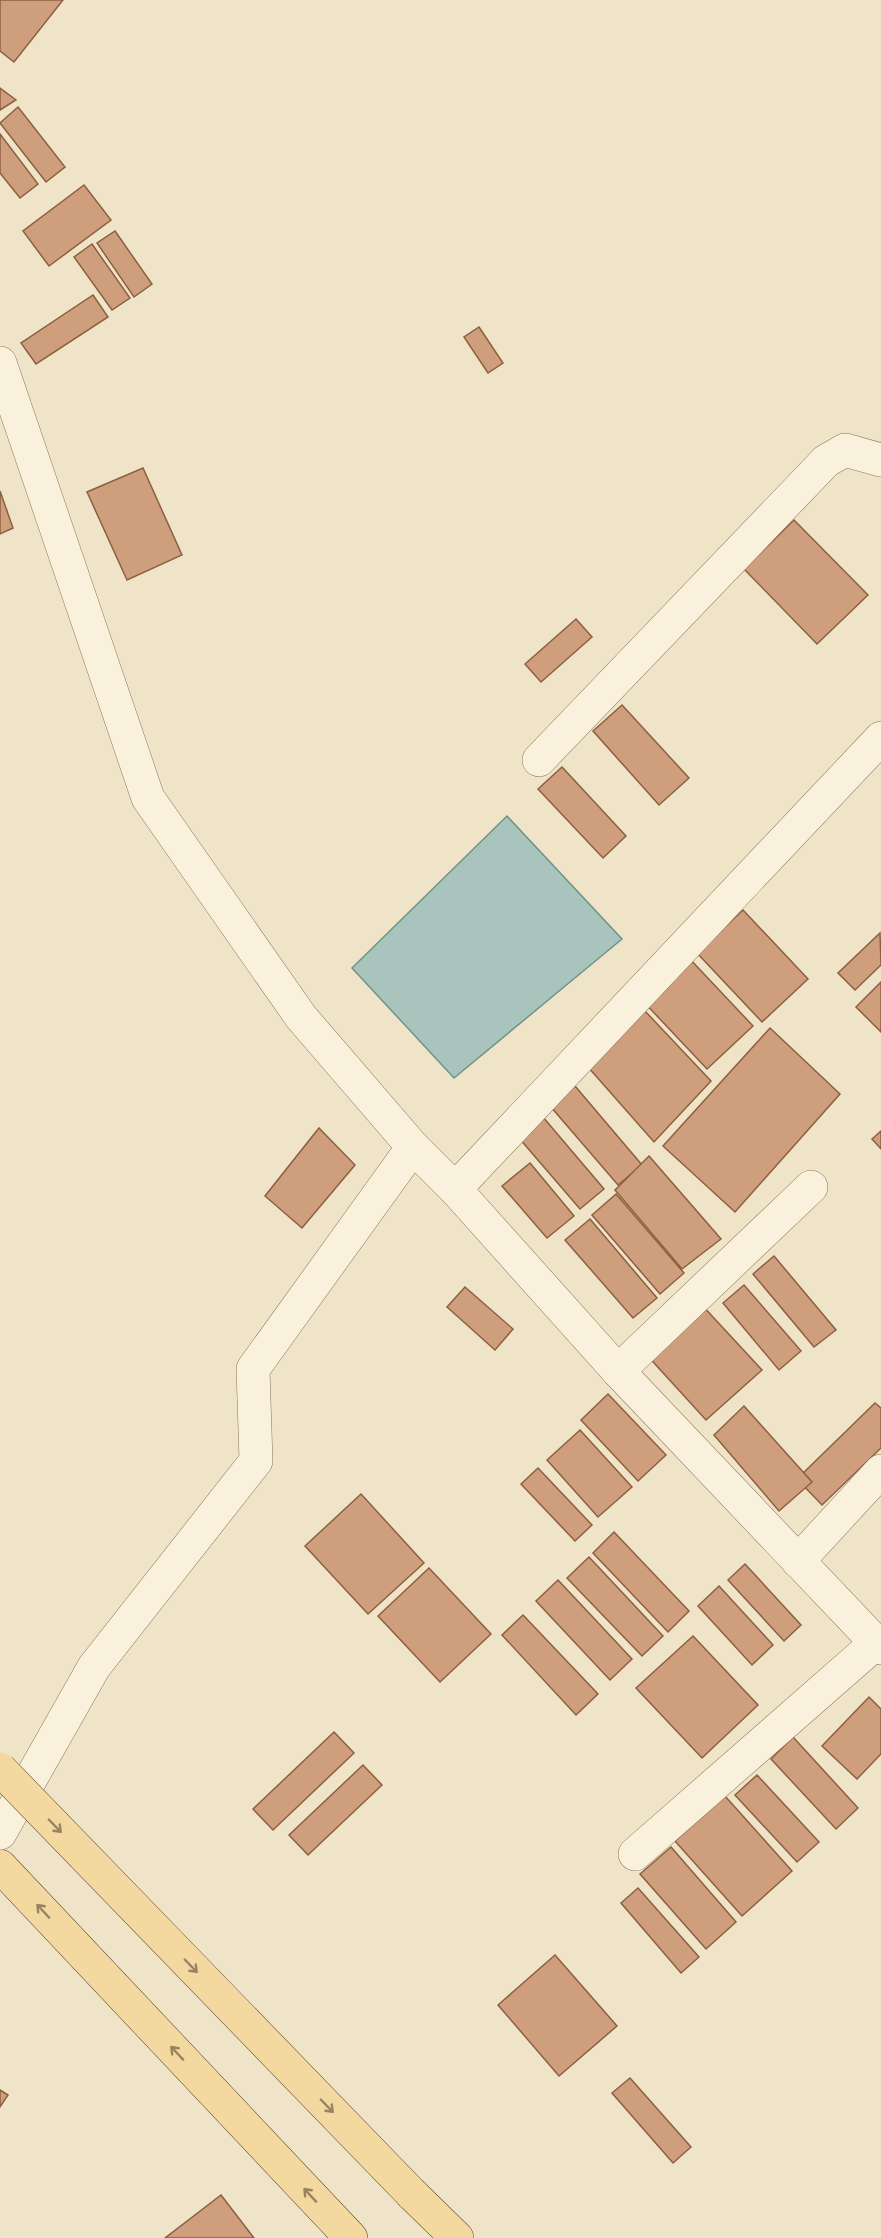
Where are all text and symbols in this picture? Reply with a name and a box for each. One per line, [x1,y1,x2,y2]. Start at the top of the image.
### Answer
one-way arrow [48,1818,62,1833]
one-way arrow [36,1904,51,1919]
one-way arrow [183,1959,198,1974]
one-way arrow [170,2046,184,2061]
one-way arrow [319,2099,334,2114]
one-way arrow [303,2188,318,2203]

